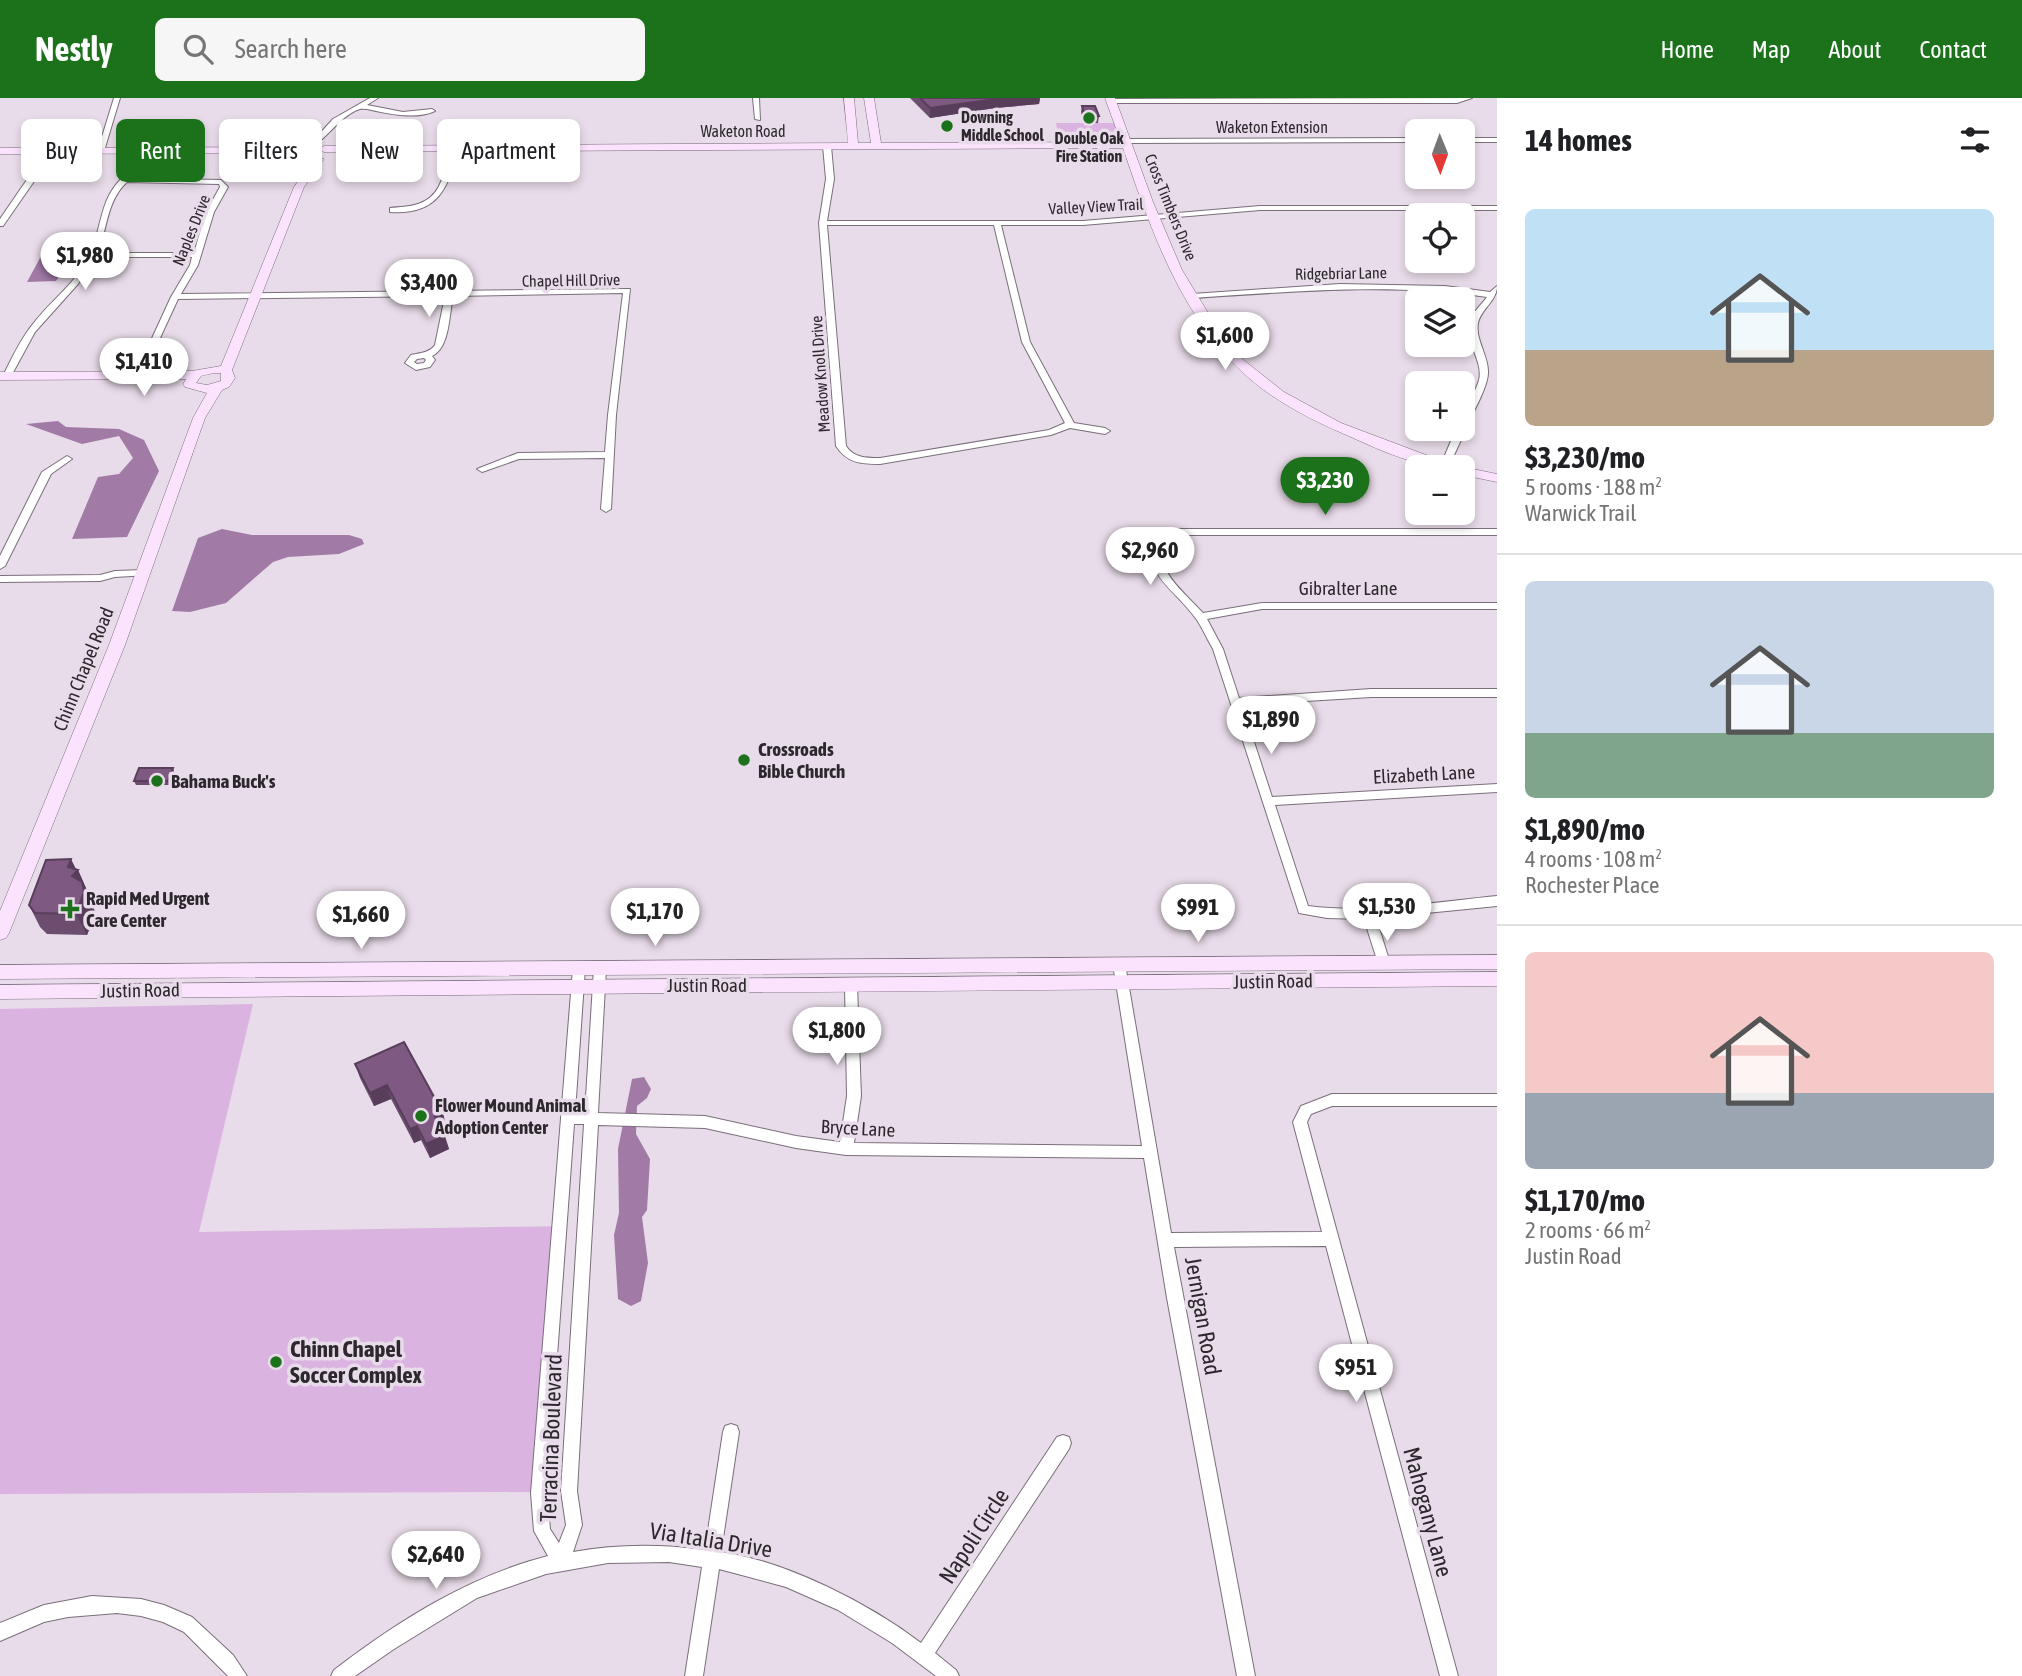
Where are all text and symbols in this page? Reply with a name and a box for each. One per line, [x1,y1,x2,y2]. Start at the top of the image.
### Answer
search box [155,18,645,81]
text: Nestly [35,30,113,68]
icon: search [179,30,217,68]
text: Search here [235,34,347,64]
text: Home [1660,36,1714,63]
text: Map [1752,36,1790,63]
text: About [1828,36,1881,63]
text: Contact [1919,36,1987,63]
place label: Downing Middle School [961,108,1045,144]
marker: Double Oak Fire Station [1081,110,1097,126]
marker: Downing Middle School [939,118,955,134]
street label: Waketon Extension [1216,118,1328,136]
chip: Buy [21,119,102,182]
chip: Rent [116,119,205,182]
chip: Filters [219,119,322,182]
chip: New [336,119,423,182]
chip: Apartment [437,119,580,182]
north arrow [1405,119,1475,189]
map controls [1405,119,1475,525]
icon: filters [1956,121,1994,159]
street label: Waketon Road [700,122,786,140]
text: 14 homes [1525,123,1632,157]
place label: Double Oak Fire Station [1054,129,1125,165]
street label: Cross Timbers Drive [1141,151,1201,263]
street label: Naples Drive [169,192,214,268]
street label: Valley View Trail [1048,194,1145,218]
button: locate [1405,203,1475,273]
pin: $1,980 [28,232,142,292]
text: $1,980 [57,242,114,268]
icon: home [1697,255,1823,381]
pin: $3,400 [372,260,486,319]
street label: Ridgebriar Lane [1295,263,1387,284]
text: $3,400 [401,269,458,295]
street label: Chapel Hill Drive [522,270,620,291]
button: layers [1405,287,1475,357]
pin: $1,600 [1168,313,1282,372]
street label: Meadow Knoll Drive [807,315,833,433]
text: $1,600 [1197,322,1254,348]
pin: $1,410 [87,338,201,398]
text: $1,410 [116,348,173,374]
button: + [1405,371,1475,441]
text: $3,230/mo [1525,440,1645,474]
button: − [1405,455,1475,525]
pin: $3,230 [1268,458,1382,517]
text: $3,230 [1297,467,1354,493]
text: 5 rooms · 188 m² [1525,474,1662,500]
text: Warwick Trail [1525,500,1636,526]
pin: $2,960 [1093,528,1207,587]
text: $2,960 [1122,537,1179,563]
street label: Gibralter Lane [1299,577,1397,599]
street label: Chinn Chapel Road [48,604,118,734]
icon: home [1697,627,1823,753]
pin: $1,890 [1214,696,1328,756]
text: $1,890 [1243,706,1300,732]
place label: Crossroads Bible Church [758,738,845,782]
marker: Crossroads Bible Church [736,752,752,768]
street label: Elizabeth Lane [1372,760,1476,788]
place label: Bahama Buck's [171,770,276,792]
marker: Bahama Buck's [149,773,165,789]
text: $1,890/mo [1525,812,1645,846]
text: 4 rooms · 108 m² [1525,846,1662,872]
text: Rochester Place [1525,872,1659,898]
pin: $991 [1157,884,1239,944]
pin: $1,530 [1330,884,1444,943]
place label: Rapid Med Urgent Care Center [86,887,210,931]
pin: $1,170 [598,888,712,948]
pin: $1,660 [304,892,418,951]
text: $1,530 [1359,893,1416,919]
text: $991 [1177,894,1219,920]
text: $1,170 [627,898,684,924]
marker: Rapid Med Urgent Care Center [60,899,80,919]
text: $1,660 [333,901,390,927]
street label: Justin Road [1233,969,1313,993]
street label: Justin Road [667,974,747,996]
street label: Justin Road [100,978,180,1002]
icon: home [1697,998,1823,1124]
pin: $1,800 [780,1007,894,1067]
text: $1,800 [809,1017,866,1043]
place label: Flower Mound Animal Adoption Center [434,1094,587,1138]
marker: Flower Mound Animal Adoption Center [413,1108,429,1124]
street label: Bryce Lane [820,1115,896,1141]
text: $1,170/mo [1525,1183,1645,1217]
text: 2 rooms · 66 m² [1525,1217,1651,1243]
text: Justin Road [1525,1243,1622,1269]
street label: Jernigan Road [1180,1255,1226,1377]
place label: Chinn Chapel Soccer Complex [290,1336,422,1388]
pin: $951 [1315,1344,1397,1404]
street label: Terracina Boulevard [535,1353,567,1523]
marker: Chinn Chapel Soccer Complex [268,1354,284,1370]
text: $951 [1335,1354,1377,1380]
street label: Mahogany Lane [1398,1444,1458,1580]
street label: Napoli Circle [934,1484,1014,1588]
street label: Via Italia Drive [648,1518,774,1562]
pin: $2,640 [379,1532,493,1591]
text: $2,640 [408,1541,465,1567]

